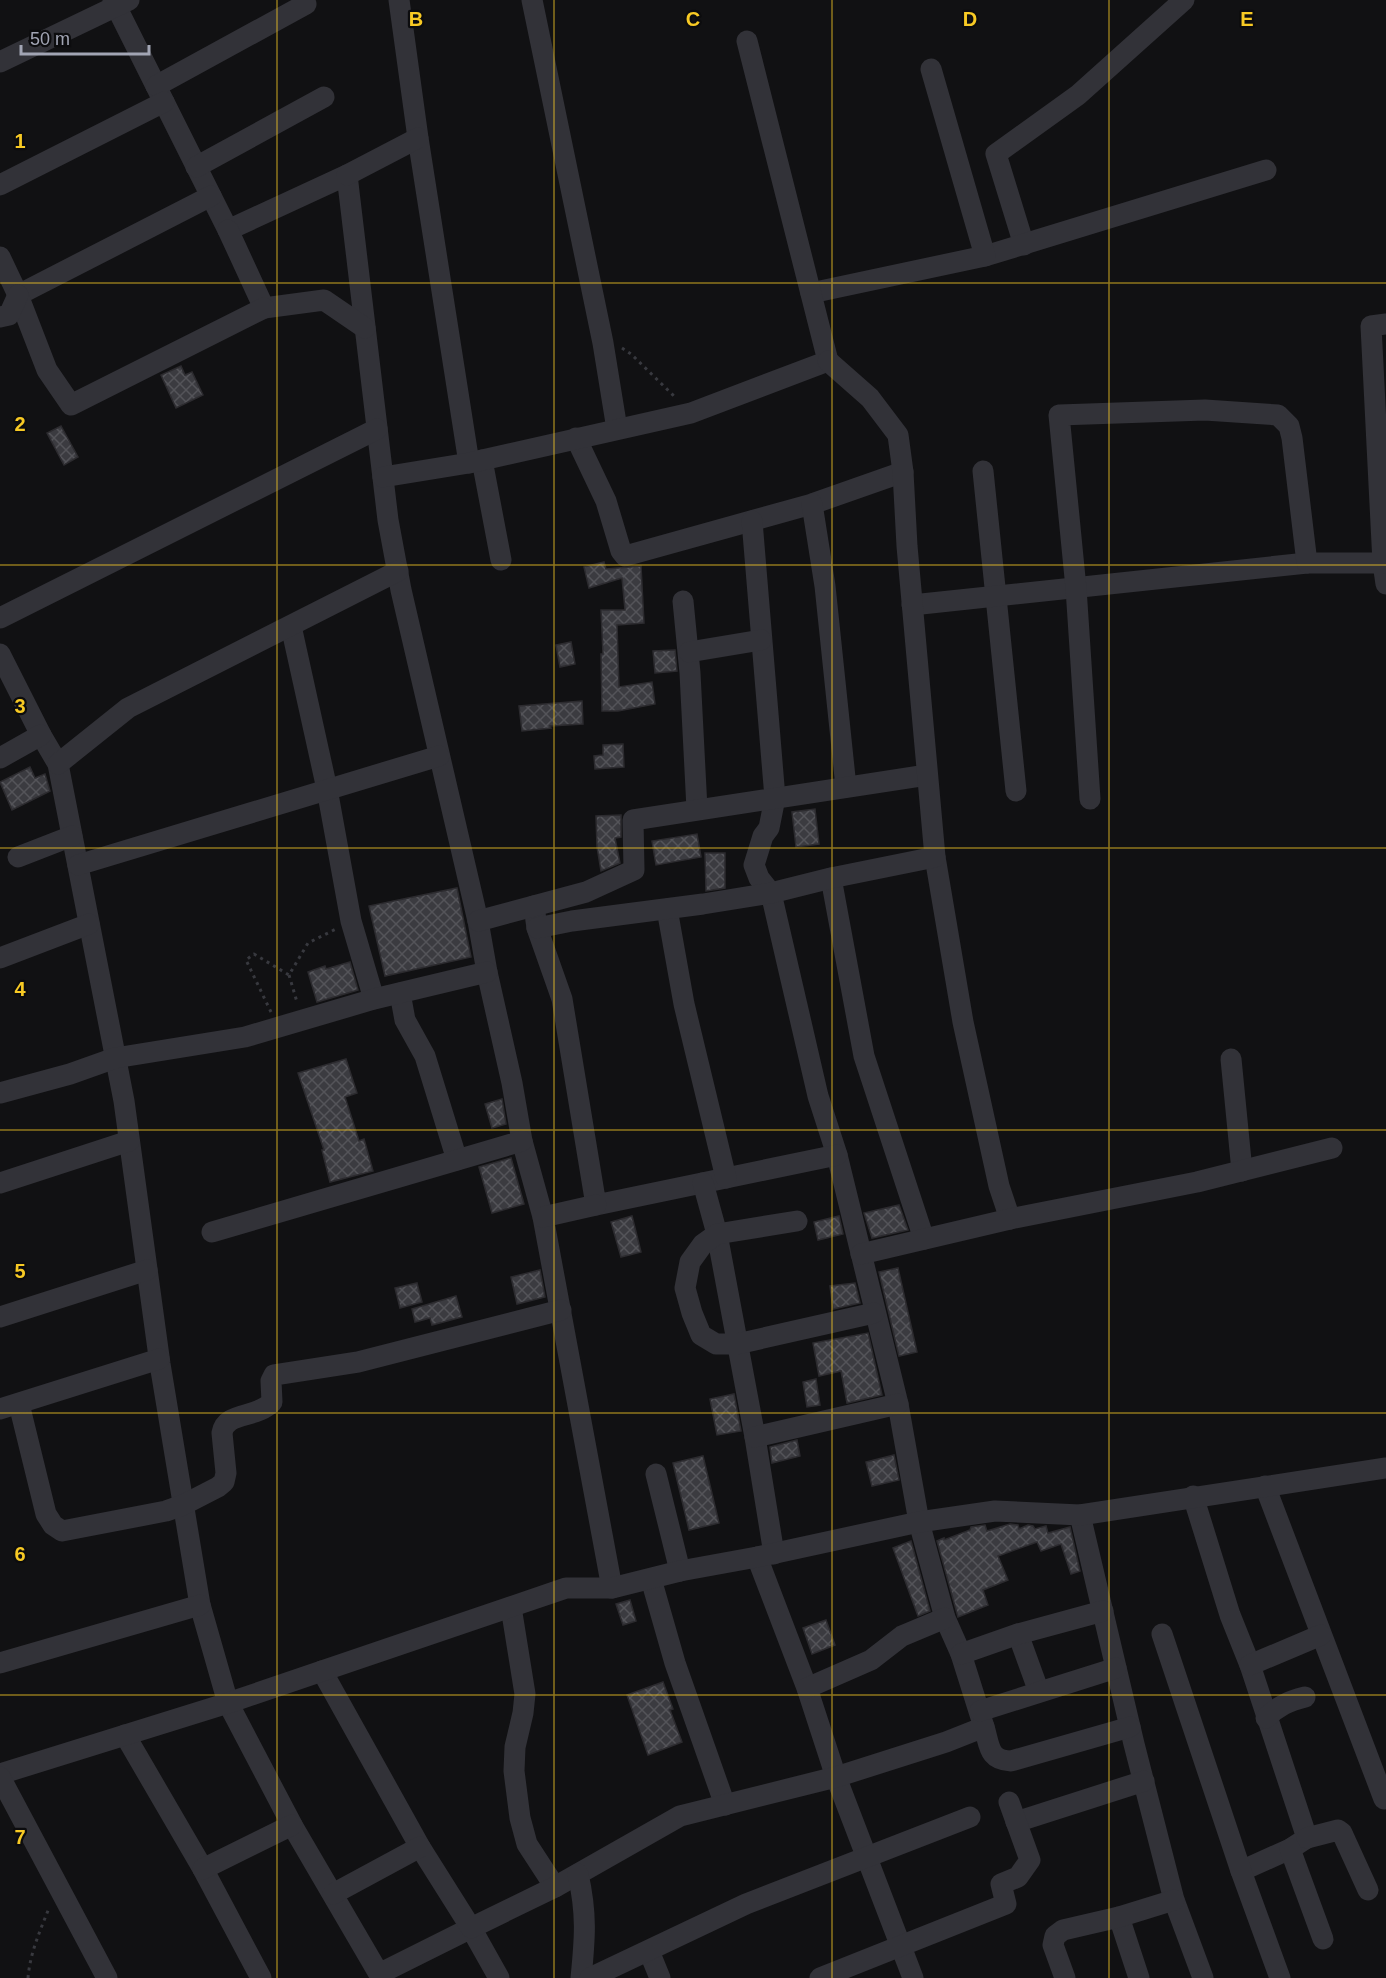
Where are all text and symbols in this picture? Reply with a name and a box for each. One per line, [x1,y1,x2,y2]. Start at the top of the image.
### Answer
text: B [409,8,423,30]
text: C [686,8,700,30]
text: D [963,8,977,30]
text: E [1240,8,1254,30]
scale bar [21,18,148,56]
text: 50 m [30,29,70,49]
text: 1 [14,130,26,152]
text: 2 [14,413,26,435]
text: 3 [14,695,26,717]
text: 4 [14,978,26,1000]
text: 5 [14,1260,26,1282]
text: 6 [14,1543,26,1565]
text: 7 [14,1826,26,1848]

